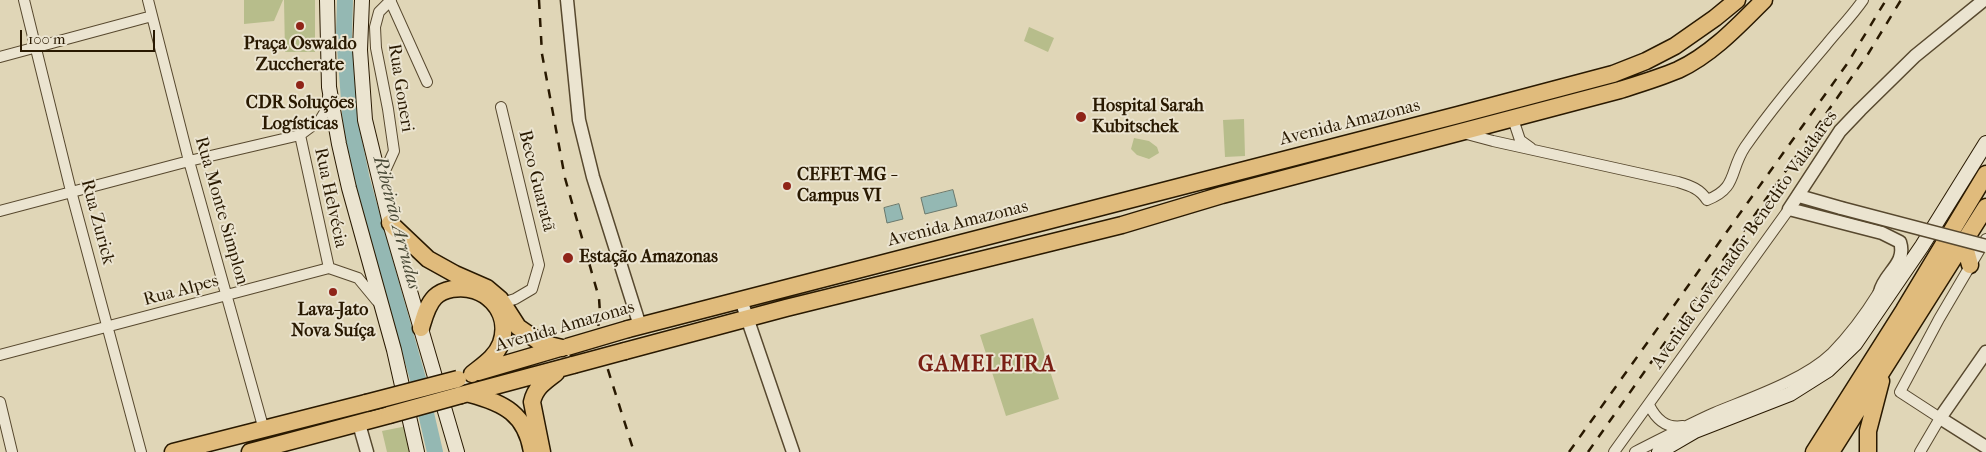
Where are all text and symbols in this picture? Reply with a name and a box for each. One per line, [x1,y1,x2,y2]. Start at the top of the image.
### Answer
scale bar [22,20,158,52]
marker: Praça Oswaldo Zuccherate [294,20,306,32]
text: 100 m [28,30,66,48]
place label: Praça Oswaldo Zuccherate [243,34,357,76]
street label: Rua Goneri [382,42,418,134]
marker: CDR Soluções Logísticas [294,79,306,91]
place label: CDR Soluções Logísticas [246,93,354,136]
street label: Avenida Amazonas [1278,95,1422,151]
place label: Hospital Sarah Kubitschek [1092,96,1204,138]
street label: Avenida Governador Benedito Valadares [1647,107,1843,373]
marker: Hospital Sarah Kubitschek [1074,110,1088,124]
street label: Beco Guaratã [513,128,559,234]
street label: Rua Monte Simplon [189,134,253,288]
street label: Rua Helvécia [309,146,351,250]
water label: Ribeirão Arrudas [367,154,425,292]
place label: CEFET-MG - Campus VI [797,165,895,208]
street label: Rua Zurick [75,177,119,267]
marker: CEFET-MG - Campus VI [781,180,793,192]
street label: Avenida Amazonas [886,196,1030,252]
place label: Estação Amazonas [579,247,718,269]
marker: Estação Amazonas [561,251,575,265]
street label: Rua Alpes [141,271,221,311]
marker: Lava-Jato Nova Suíça [327,286,339,298]
street label: Avenida Amazonas [493,297,637,357]
place label: Lava-Jato Nova Suíça [291,300,375,342]
district label: GAMELEIRA [917,353,1057,379]

